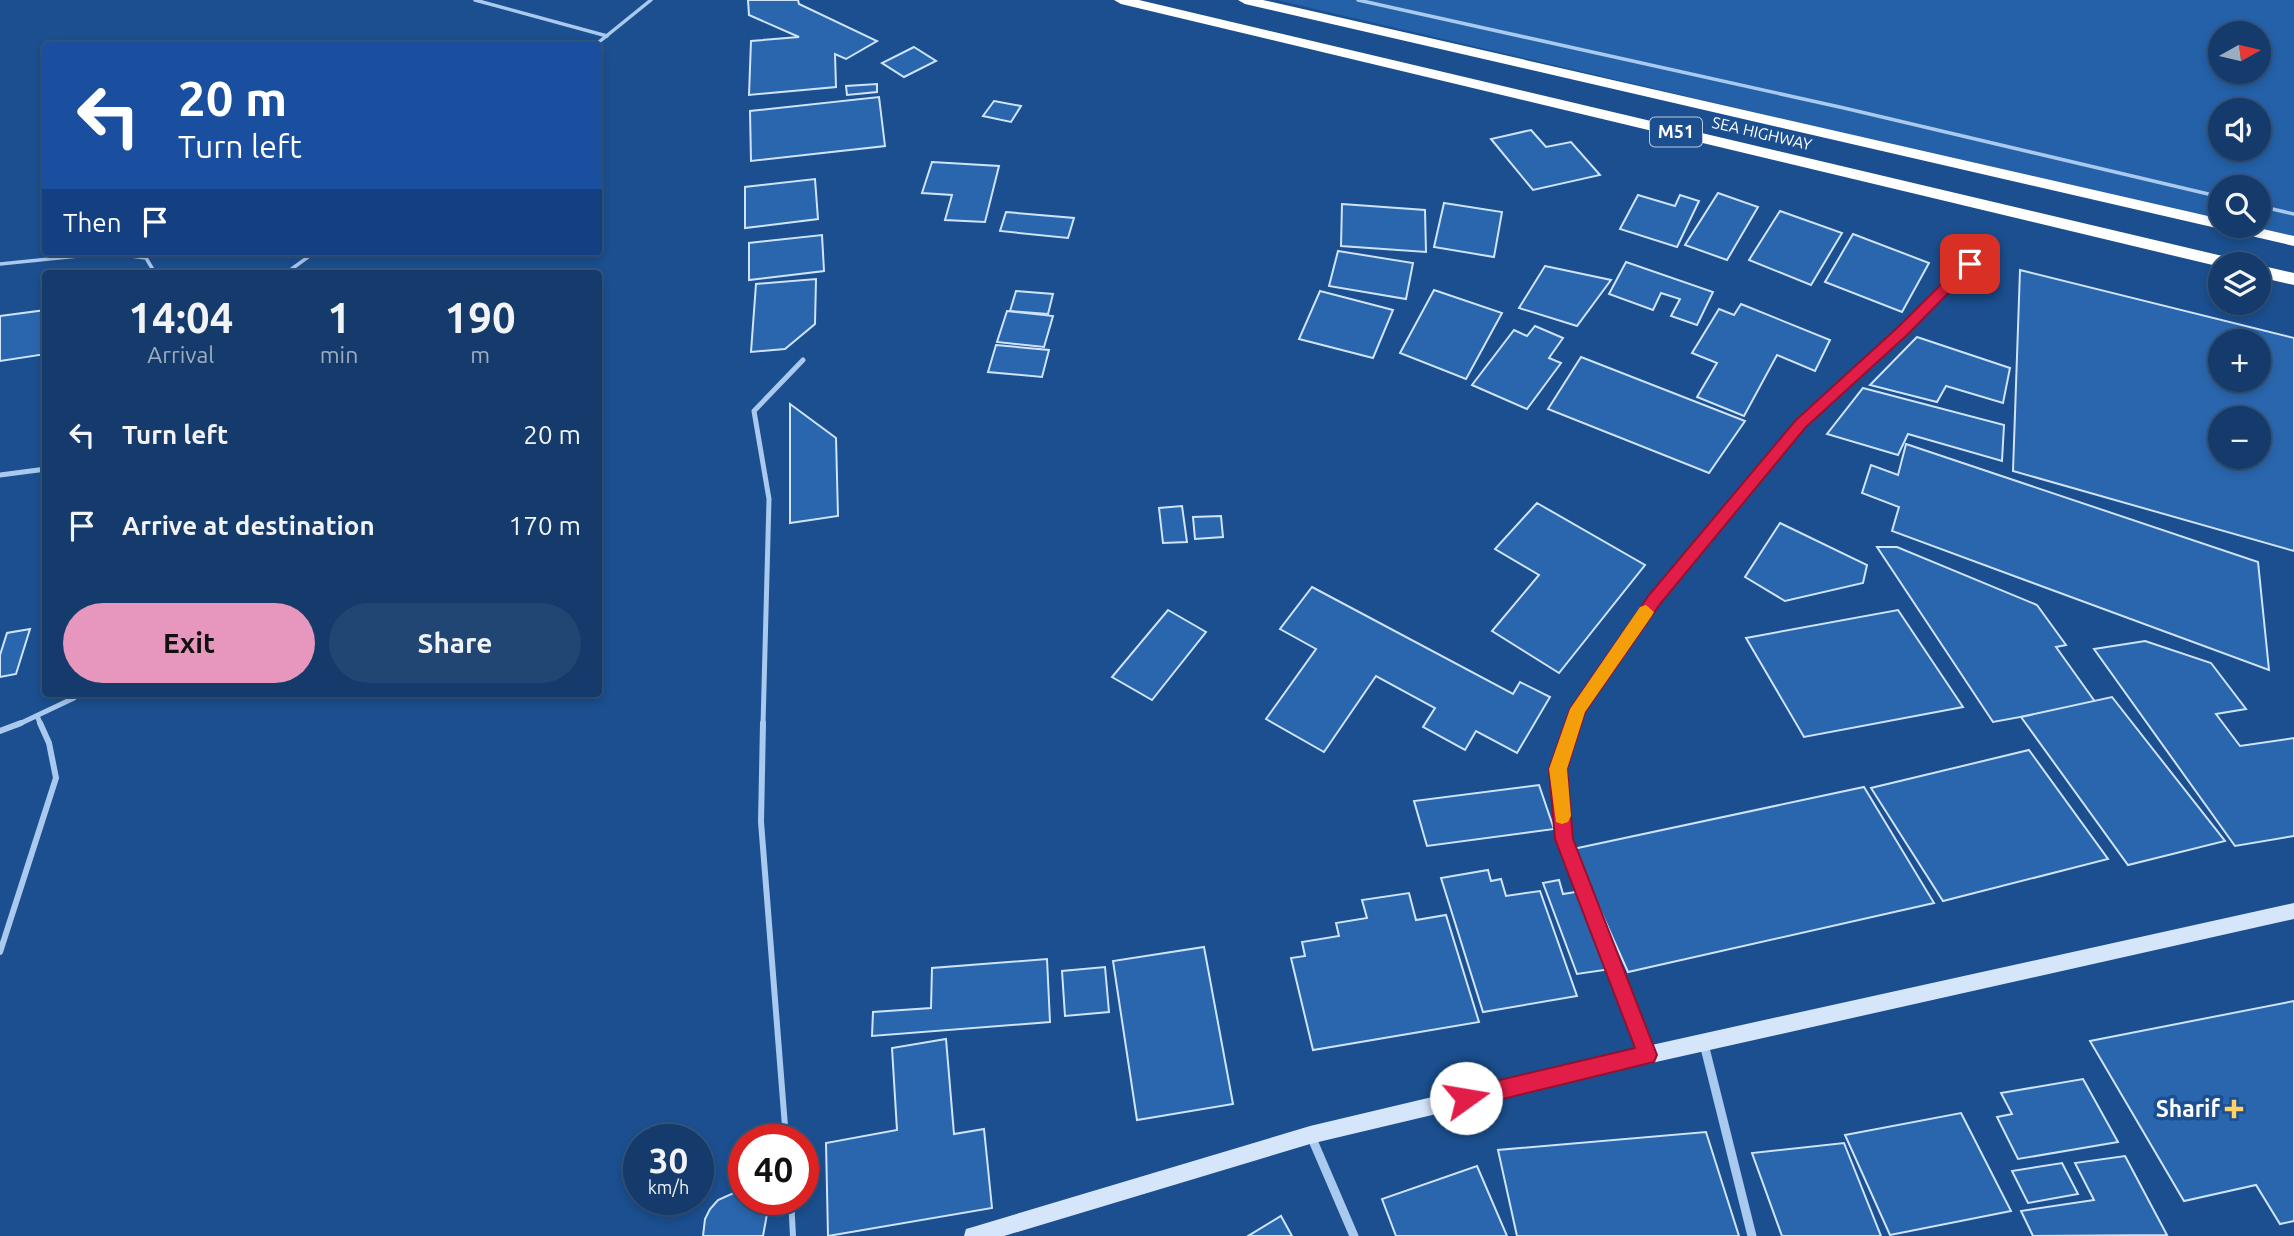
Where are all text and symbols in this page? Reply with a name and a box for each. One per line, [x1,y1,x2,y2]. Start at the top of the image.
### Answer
north arrow [2208,21,2272,84]
map controls [2208,21,2271,469]
icon: left [63,70,154,161]
text: 20 m [178,70,287,125]
button: sound [2208,98,2271,161]
street label: SEA HIGHWAY [1710,113,1814,153]
road number: M51 [1650,118,1702,146]
text: Turn left [178,128,302,164]
button: search [2208,175,2271,238]
icon: arrive [136,203,174,241]
text: Then [63,208,122,237]
pin [1940,234,2000,294]
icon: arrive [1951,245,1989,283]
button: layers [2208,252,2271,315]
text: 14:04 [128,294,233,341]
text: 1 [327,294,351,341]
text: 190 [445,294,516,341]
button: + [2208,329,2271,392]
text: Arrival [147,342,214,367]
text: min [320,342,358,367]
text: m [470,342,490,367]
button: − [2208,406,2271,469]
icon: left [63,416,101,454]
text: Turn left [122,420,228,449]
text: 20 m [523,420,581,449]
icon: arrive [63,507,101,545]
text: Arrive at destination [122,511,375,540]
text: 170 m [509,511,581,540]
button: Exit [63,603,315,683]
button: Share [329,603,581,683]
position arrow [1429,1061,1503,1135]
place label: Sharif [2156,1096,2221,1121]
marker: Sharif [2226,1101,2242,1117]
speed limit sign: 40 [728,1124,819,1215]
text: 30 [649,1140,688,1180]
text: km/h [648,1177,689,1197]

